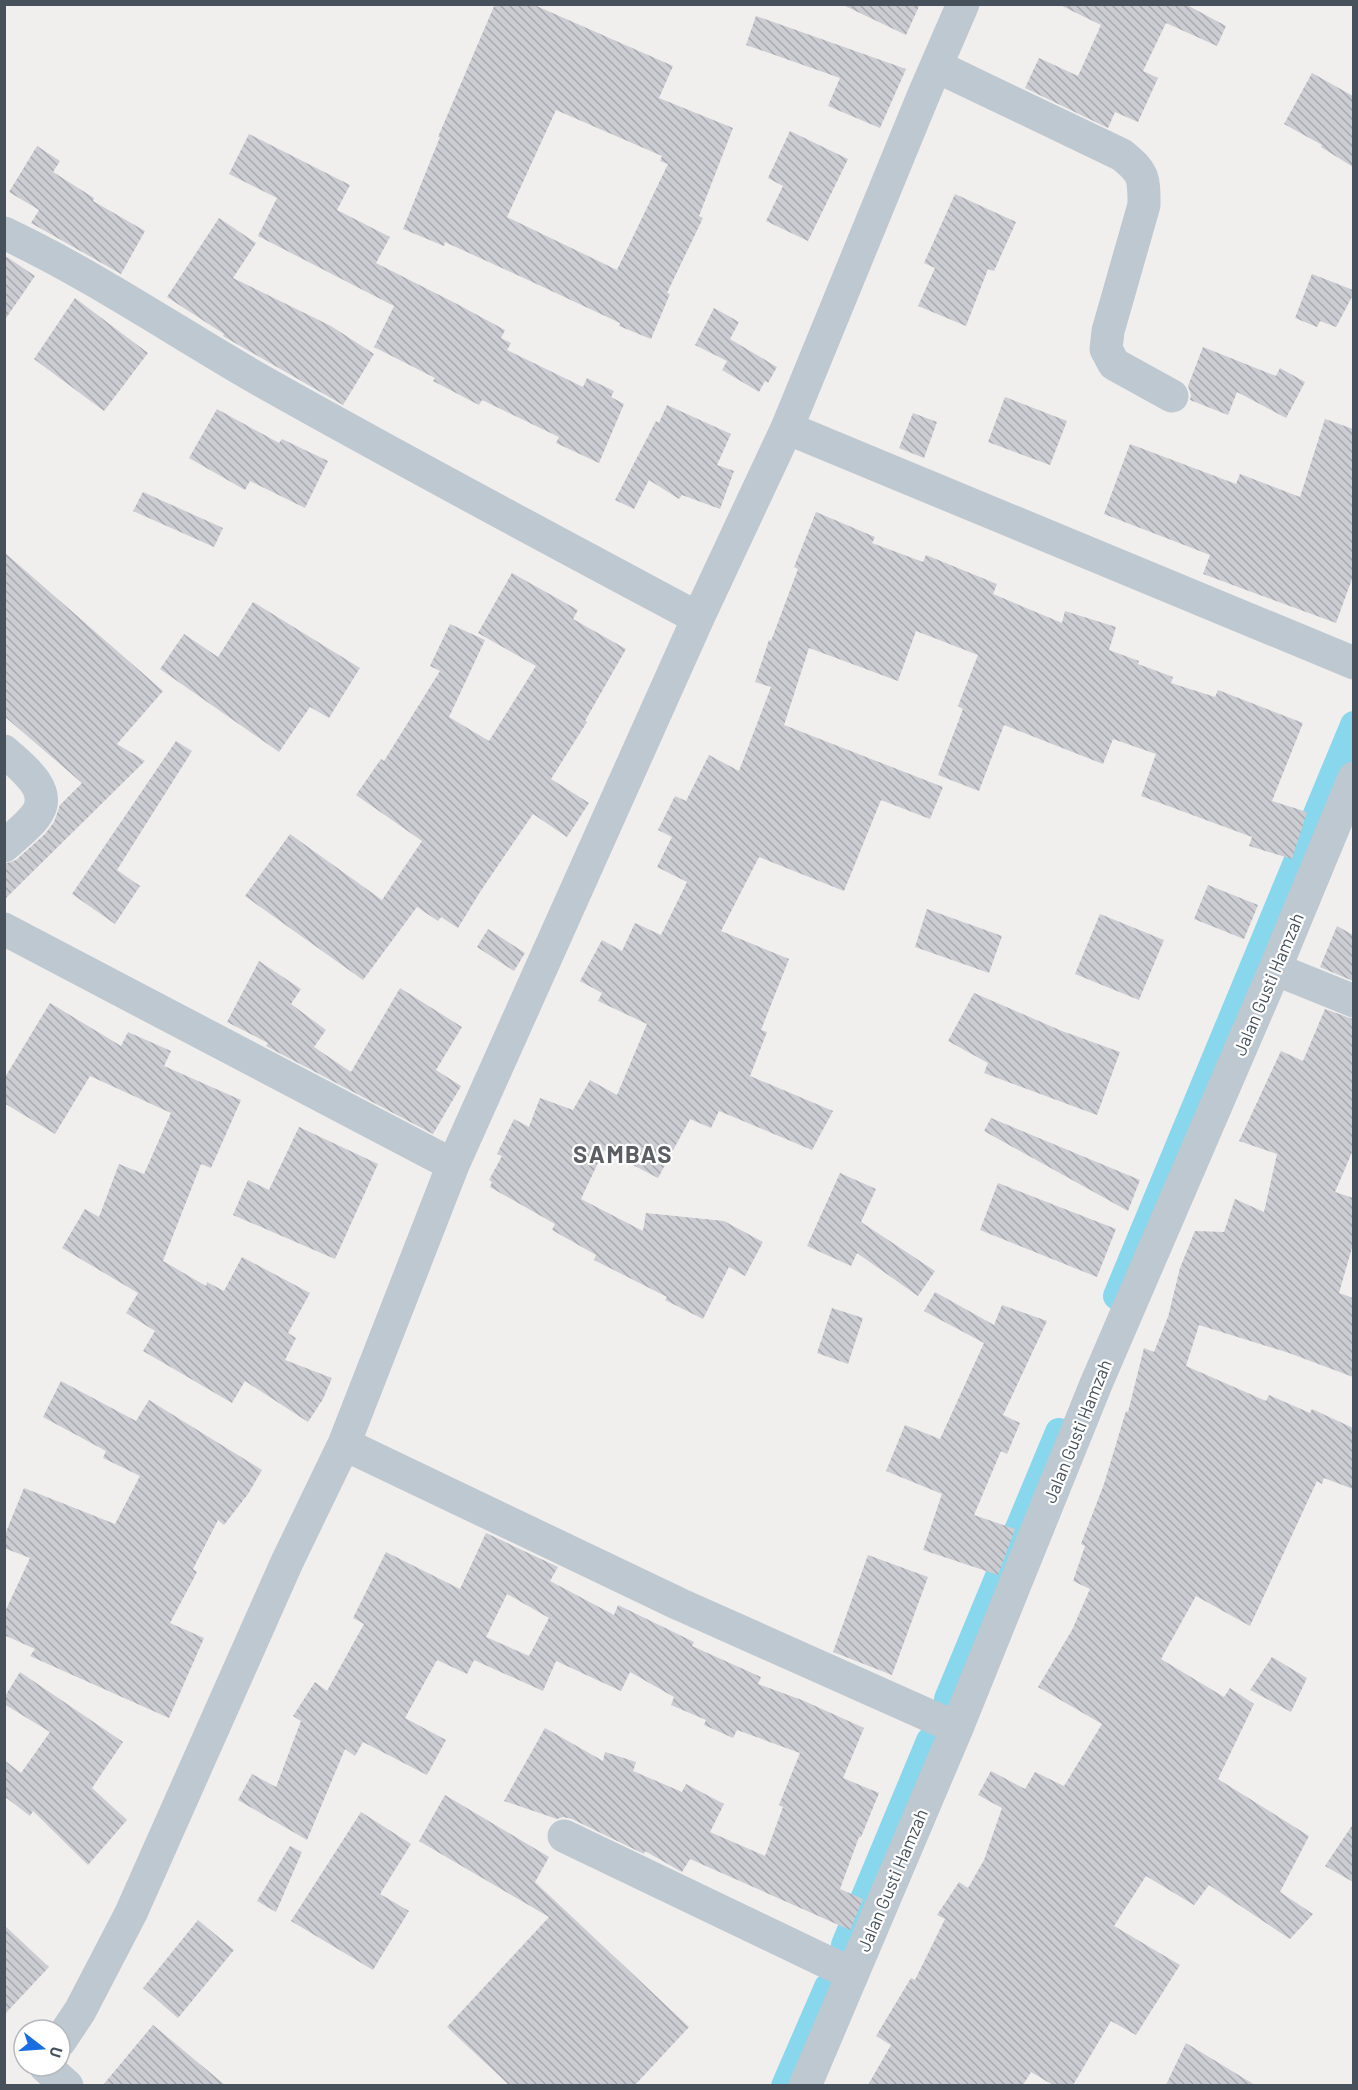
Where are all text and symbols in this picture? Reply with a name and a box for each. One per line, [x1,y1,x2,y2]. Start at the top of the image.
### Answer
street label: Jalan Gusti Hamzah [1228,909,1308,1059]
district label: SAMBAS [573,1139,673,1168]
street label: Jalan Gusti Hamzah [1038,1356,1116,1506]
street label: Jalan Gusti Hamzah [852,1805,932,1955]
north arrow [12,2018,72,2078]
text: U [46,2045,67,2060]

